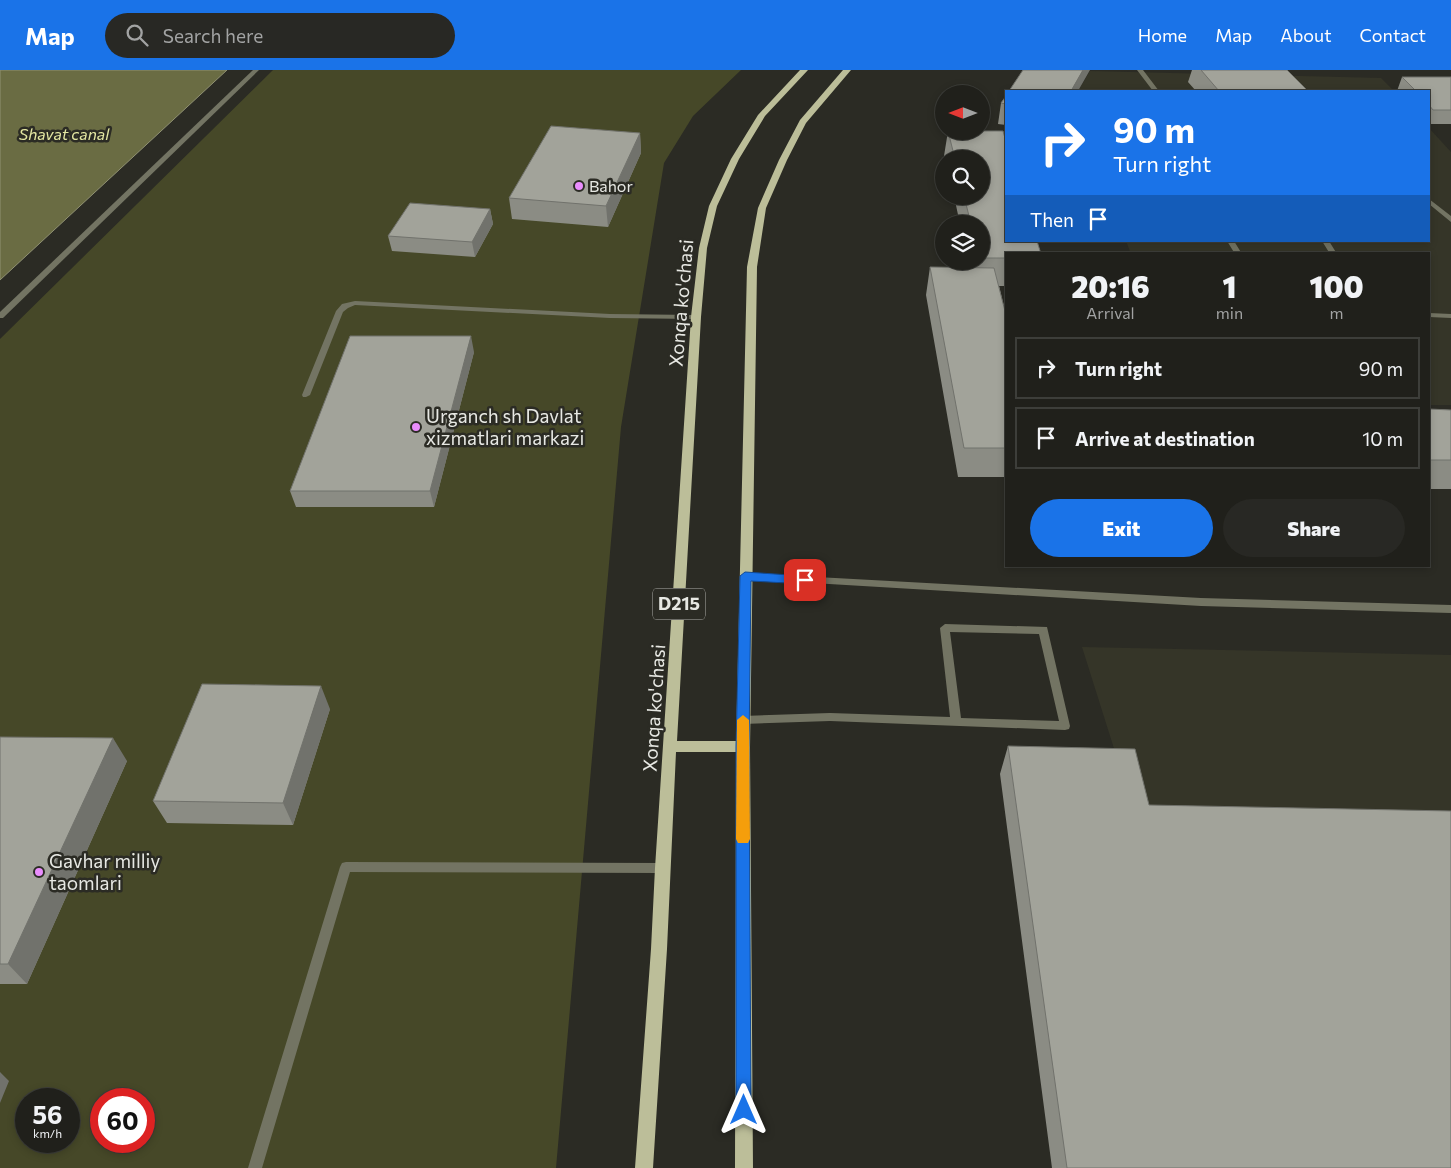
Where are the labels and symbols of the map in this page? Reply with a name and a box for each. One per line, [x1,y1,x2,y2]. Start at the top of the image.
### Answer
north arrow [935,85,990,140]
water label: Shavat canal [19,124,110,143]
place label: Bahor [589,176,633,195]
marker: Bahor [573,180,585,192]
street label: Xonqa ko'chasi [663,238,698,368]
place label: Urganch sh Davlat xizmatlari markazi [426,404,584,449]
marker: Urganch sh Davlat xizmatlari markazi [410,421,422,433]
pin [784,559,826,601]
road number: D215 [653,588,705,620]
street label: Xonqa ko'chasi [638,643,669,773]
place label: Gavhar milliy taomlari [49,849,160,894]
marker: Gavhar milliy taomlari [33,866,45,878]
position arrow [717,1083,769,1135]
speed limit sign: 60 [90,1088,155,1153]

